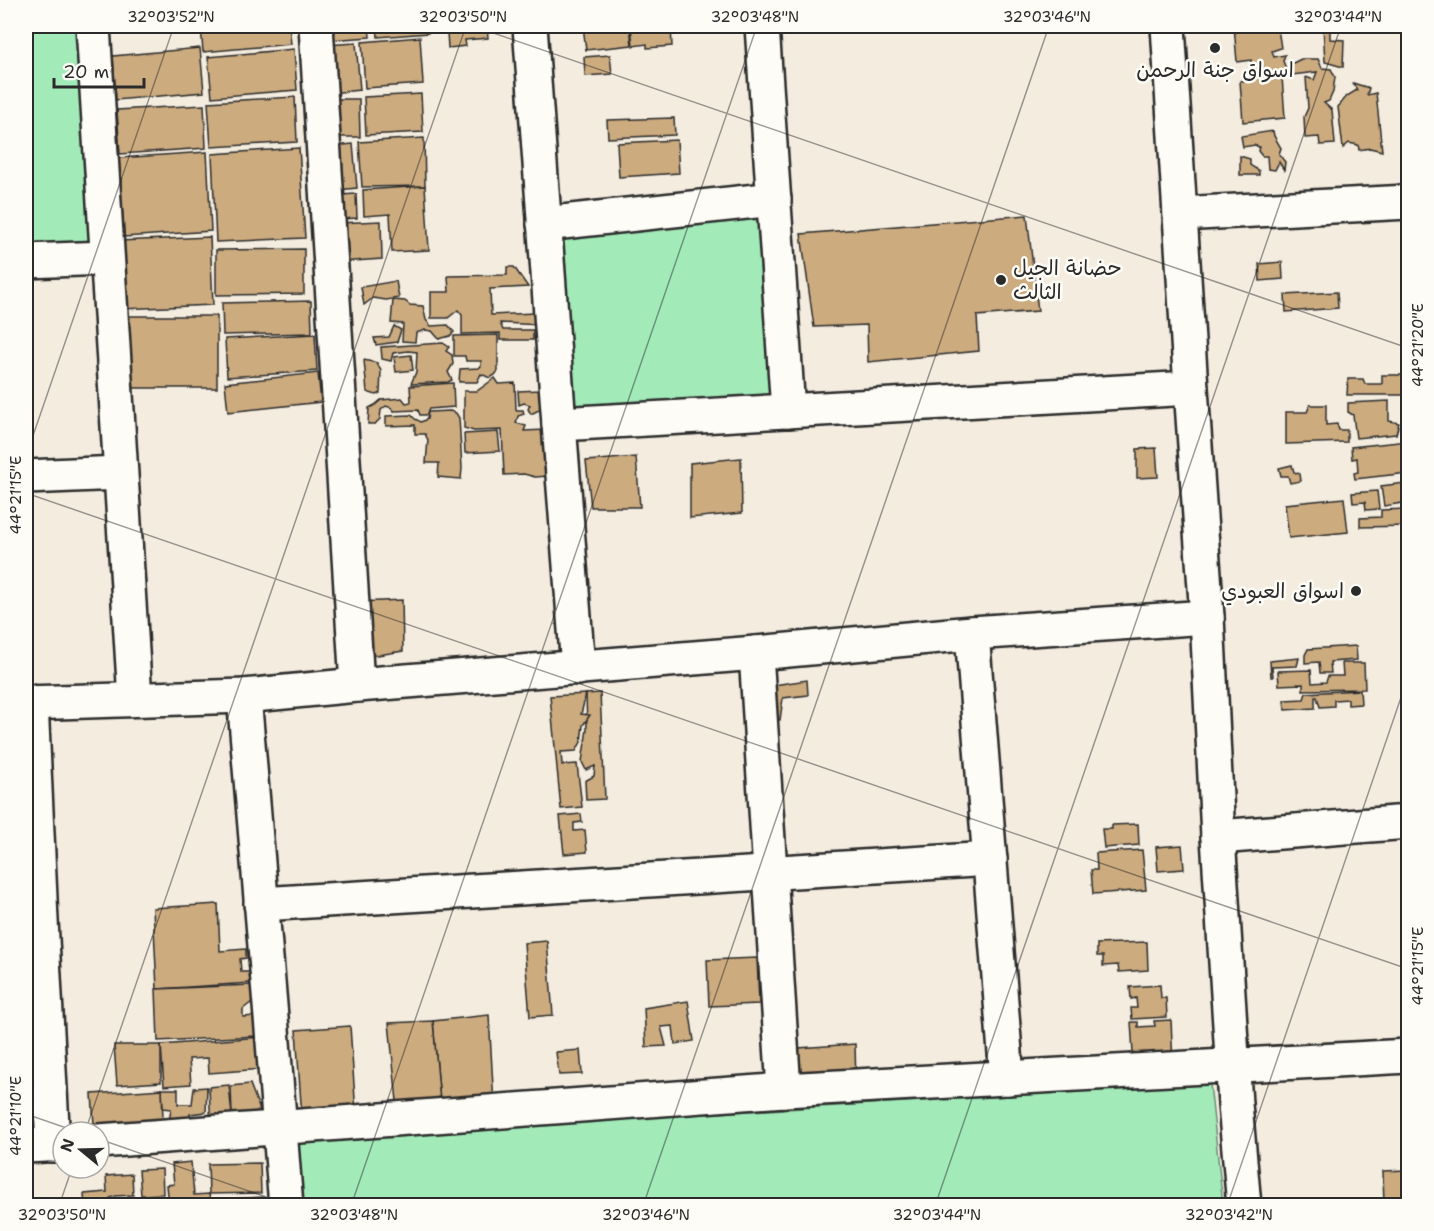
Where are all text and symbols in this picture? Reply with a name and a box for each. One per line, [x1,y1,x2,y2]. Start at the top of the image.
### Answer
text: 32°03'52"N [127,7,215,27]
text: 32°03'50"N [419,7,507,27]
text: 32°03'48"N [711,7,799,27]
text: 32°03'46"N [1003,7,1091,27]
text: 32°03'44"N [1294,7,1382,27]
marker: اسواق جنة الرحمن [1208,41,1222,55]
scale bar [54,51,144,89]
place label: اسواق جنة الرحمن [1136,56,1294,84]
text: 20 m [63,60,109,84]
place label: حضانة الجيل الثالث [1013,254,1122,306]
marker: حضانة الجيل الثالث [994,273,1008,287]
text: 44°21'20"E [1408,303,1428,387]
text: 44°21'15"E [6,456,26,534]
place label: اسواق العبودي [1221,577,1344,606]
marker: اسواق العبودي [1349,584,1363,598]
text: 44°21'15"E [1408,927,1428,1005]
text: 44°21'10"E [6,1076,26,1156]
north arrow [51,1120,111,1180]
text: N [55,1136,79,1155]
text: 32°03'50"N [18,1205,106,1225]
text: 32°03'48"N [310,1205,398,1225]
text: 32°03'46"N [602,1205,690,1225]
text: 32°03'44"N [893,1205,981,1225]
text: 32°03'42"N [1185,1205,1273,1225]

